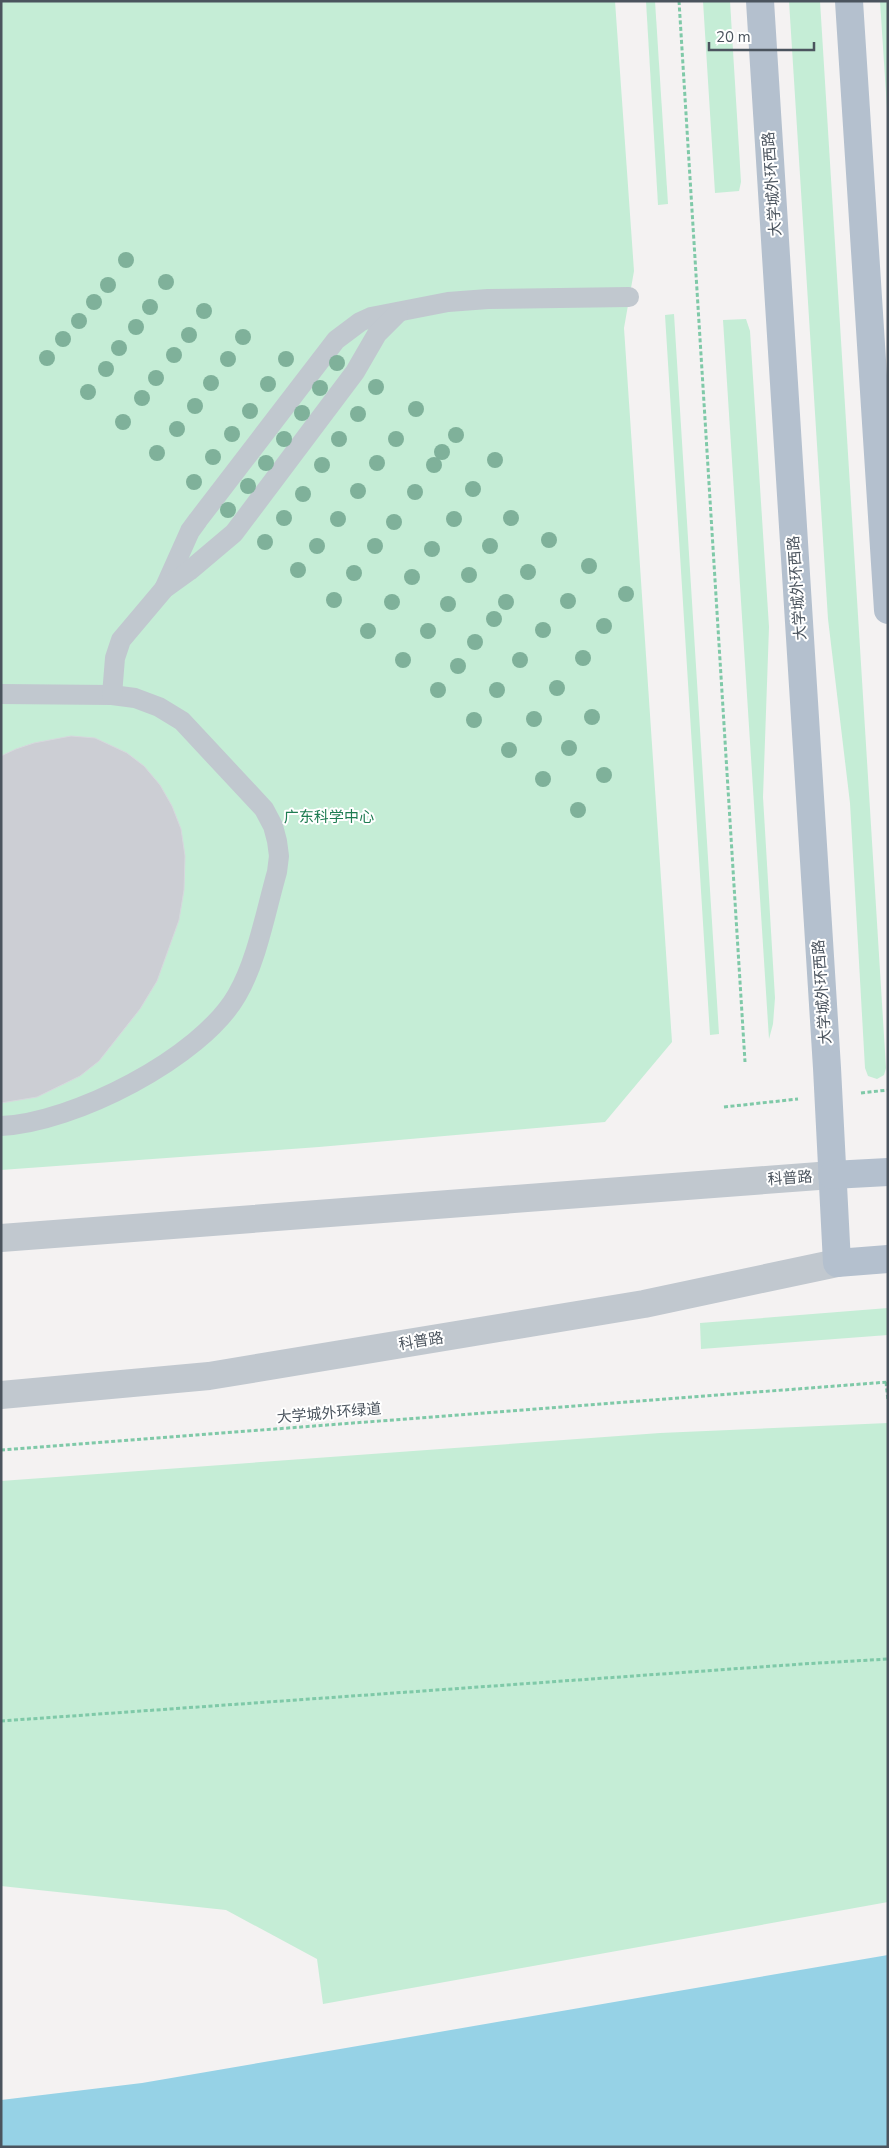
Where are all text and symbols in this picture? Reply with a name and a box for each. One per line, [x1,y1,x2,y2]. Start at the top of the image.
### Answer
scale bar [709,20,814,52]
text: 20 m [716,27,751,47]
street label: 大学城外环西路 [758,131,786,237]
street label: 大学城外环西路 [783,535,811,641]
park label: 广东科学中心 [284,807,374,827]
street label: 大学城外环西路 [808,939,836,1045]
street label: 科普路 [767,1166,813,1190]
street label: 科普路 [397,1328,445,1354]
street label: 大学城外环绿道 [276,1398,382,1428]

